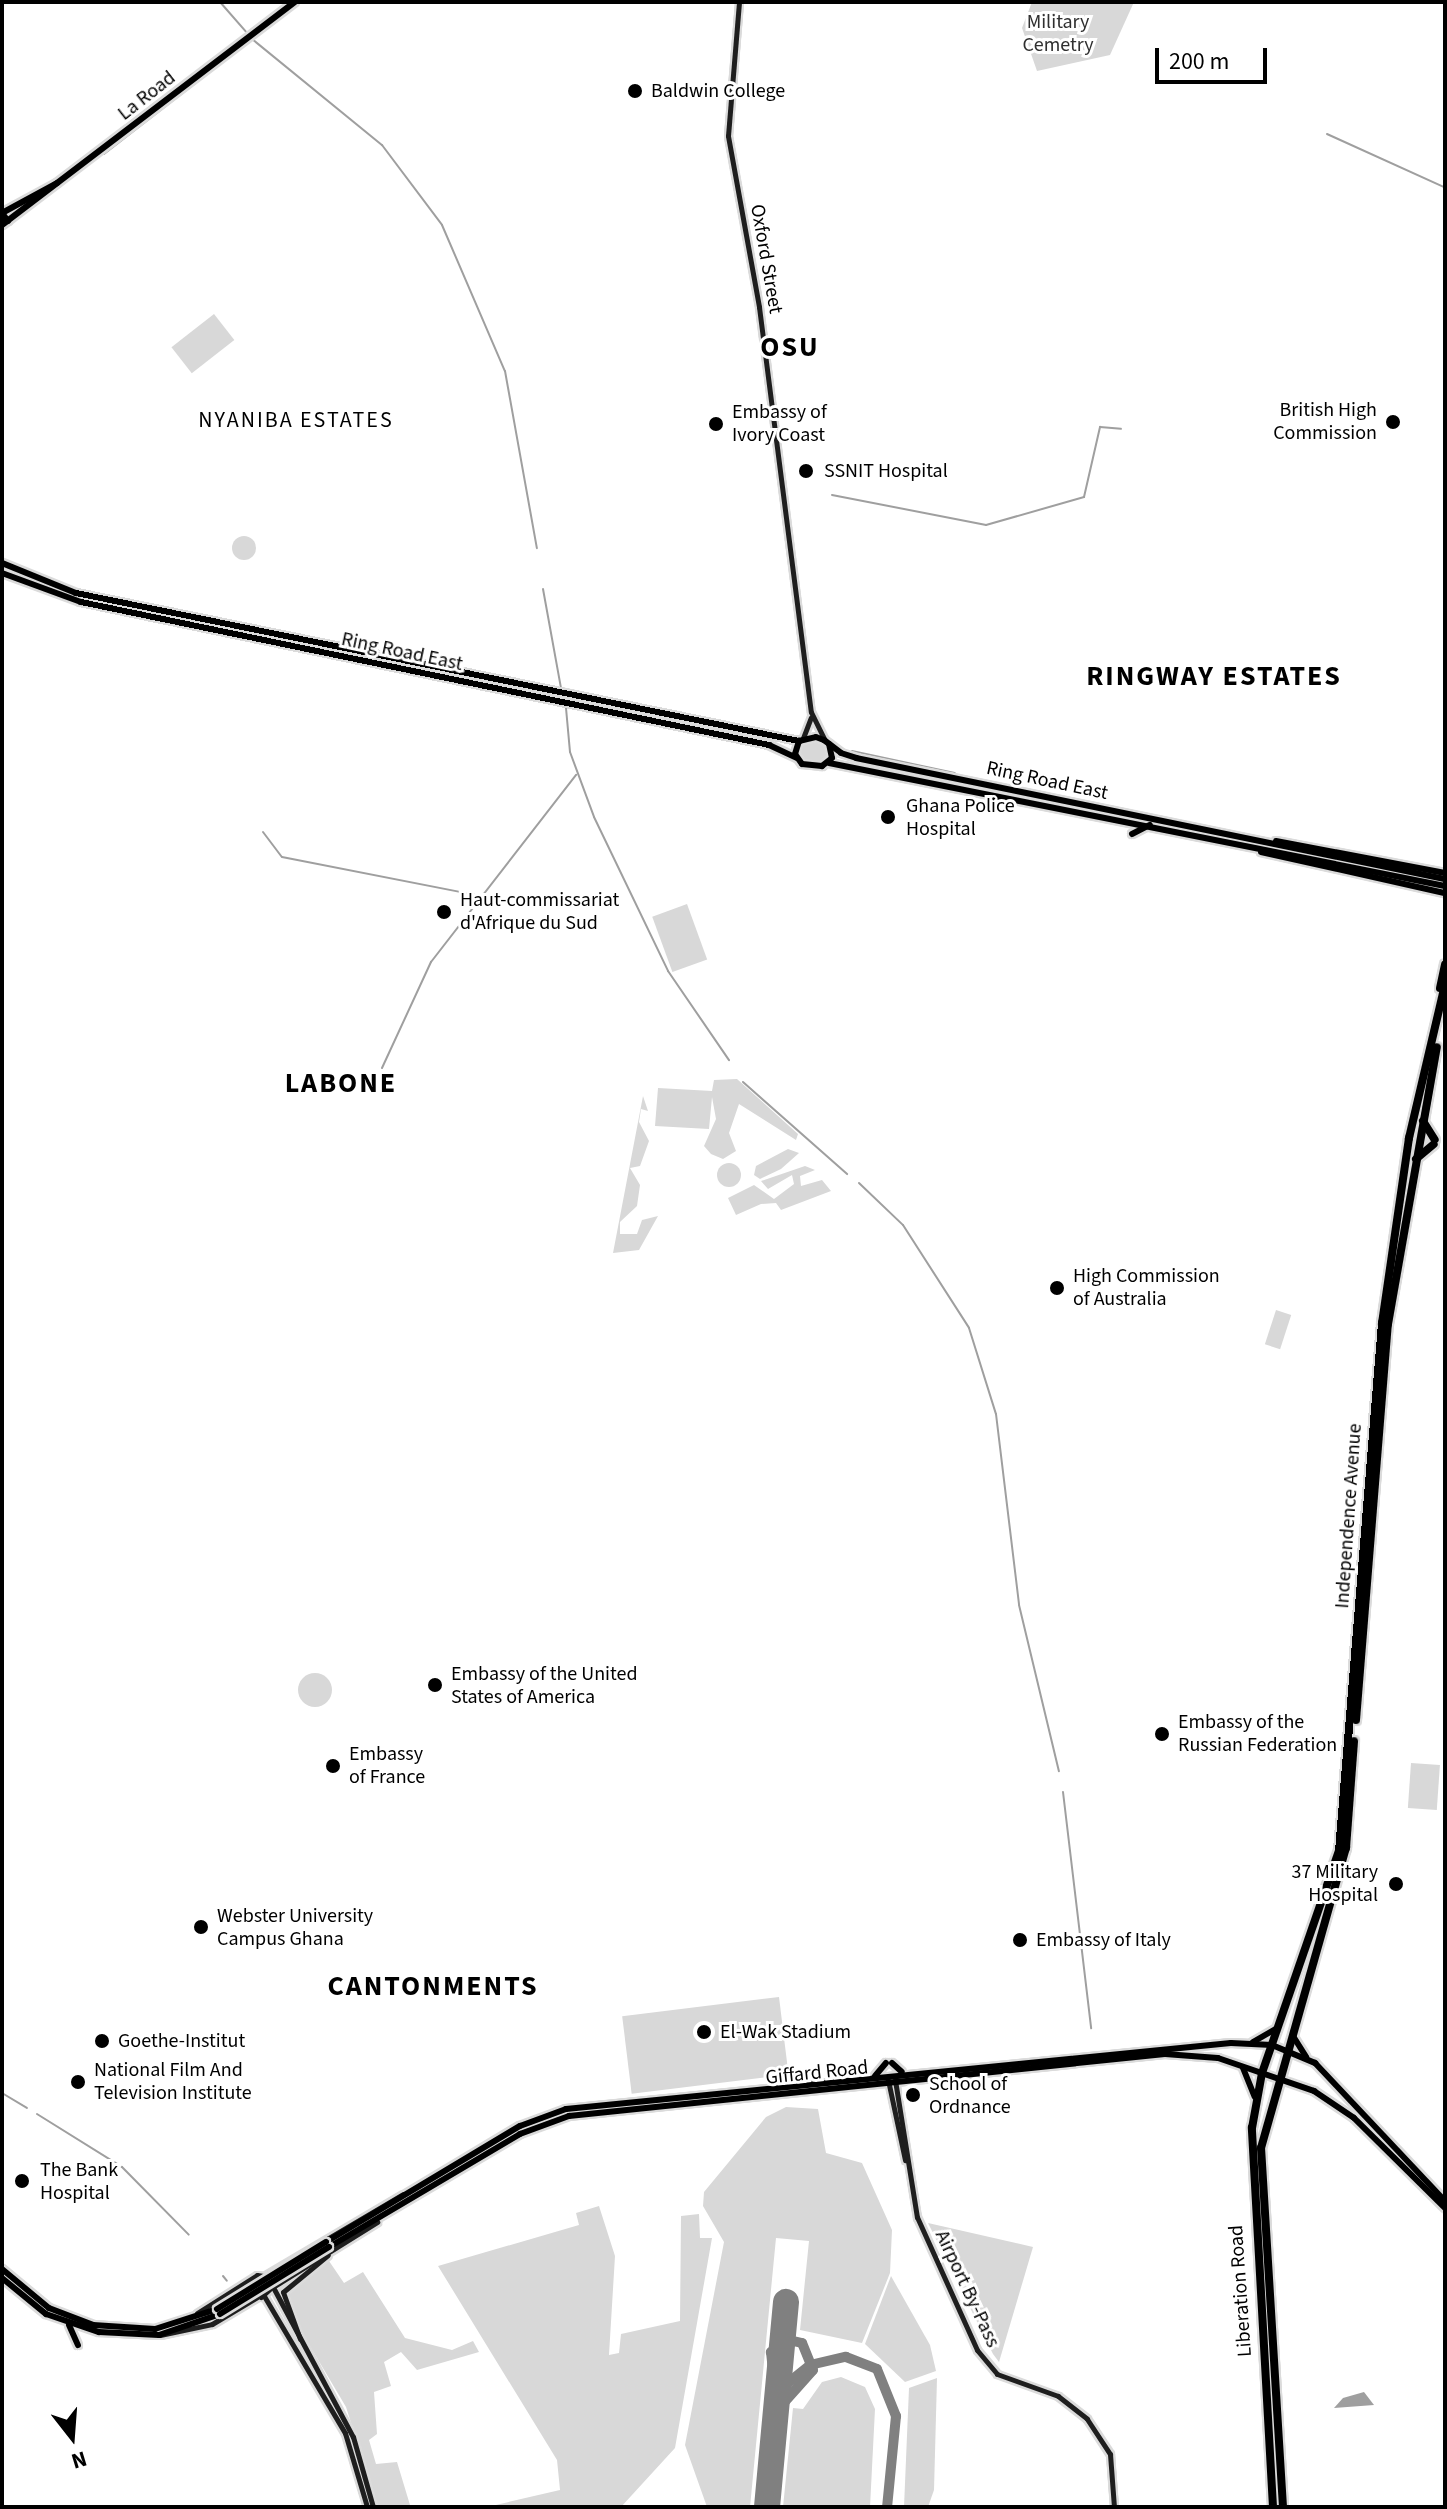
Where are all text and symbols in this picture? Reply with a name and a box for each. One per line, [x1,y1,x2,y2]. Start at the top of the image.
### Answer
park label: Military Cemetry [1022,10,1094,57]
scale bar [1159,32,1271,82]
text: 200 m [1169,44,1229,79]
street label: La Road [113,66,181,126]
place label: Baldwin College [651,79,785,103]
marker: Baldwin College [626,82,644,100]
street label: Oxford Street [745,203,787,315]
district label: OSU [760,330,820,364]
place label: British High Commission [1273,398,1377,445]
place label: Embassy of Ivory Coast [732,400,827,447]
district label: NYANIBA ESTATES [198,408,394,434]
marker: British High Commission [1384,413,1402,431]
marker: Embassy of Ivory Coast [707,415,725,433]
place label: SSNIT Hospital [824,459,948,483]
marker: SSNIT Hospital [795,460,817,482]
street label: Ring Road East [339,627,465,677]
district label: RINGWAY ESTATES [1086,659,1342,693]
street label: Ring Road East [984,756,1110,806]
place label: Ghana Police Hospital [906,794,1015,841]
marker: Ghana Police Hospital [877,806,899,828]
place label: Haut-commissariat d'Afrique du Sud [460,888,619,935]
marker: Haut-commissariat d'Afrique du Sud [435,903,453,921]
district label: LABONE [285,1066,397,1100]
place label: High Commission of Australia [1073,1264,1220,1311]
marker: High Commission of Australia [1048,1279,1066,1297]
street label: Independence Avenue [1331,1423,1367,1609]
place label: Embassy of the United States of America [451,1662,638,1709]
marker: Embassy of the United States of America [426,1676,444,1694]
place label: Embassy of the Russian Federation [1178,1710,1337,1757]
marker: Embassy of the Russian Federation [1153,1725,1171,1743]
place label: Embassy of France [349,1742,425,1789]
marker: Embassy of France [324,1757,342,1775]
place label: 37 Military Hospital [1291,1860,1378,1907]
marker: 37 Military Hospital [1385,1873,1407,1895]
place label: Webster University Campus Ghana [217,1904,373,1951]
marker: Webster University Campus Ghana [192,1918,210,1936]
place label: Embassy of Italy [1036,1928,1171,1952]
marker: Embassy of Italy [1011,1931,1029,1949]
district label: CANTONMENTS [327,1969,539,2003]
place label: El-Wak Stadium [720,2020,851,2044]
marker: El-Wak Stadium [695,2023,713,2041]
place label: Goethe-Institut [118,2029,245,2053]
marker: Goethe-Institut [93,2032,111,2050]
street label: Giffard Road [764,2056,870,2090]
place label: National Film And Television Institute [94,2058,252,2105]
place label: School of Ordnance [929,2072,1011,2119]
marker: National Film And Television Institute [69,2073,87,2091]
marker: School of Ordnance [904,2086,922,2104]
place label: The Bank Hospital [40,2158,118,2205]
marker: The Bank Hospital [11,2170,33,2192]
street label: Liberation Road [1224,2224,1258,2358]
street label: Airport By-Pass [929,2227,1005,2351]
north arrow [32,2397,112,2477]
text: N [67,2443,91,2477]

